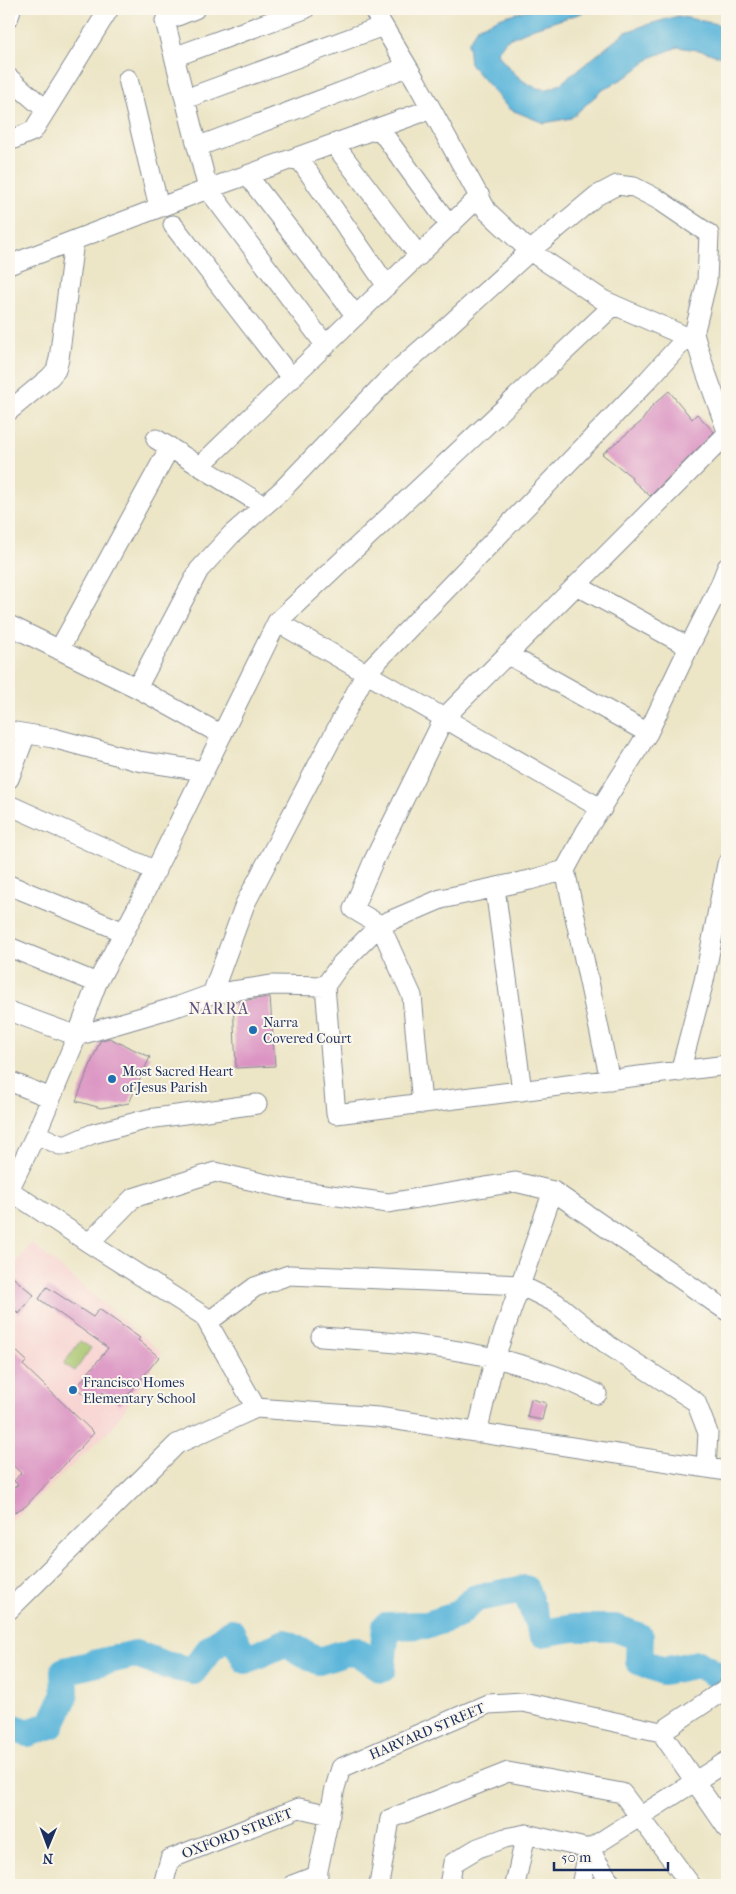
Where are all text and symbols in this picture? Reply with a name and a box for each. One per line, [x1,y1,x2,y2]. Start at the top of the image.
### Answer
district label: NARRA [189,999,249,1018]
place label: Narra Covered Court [263,1014,352,1047]
marker: Narra Covered Court [247,1024,259,1036]
place label: Most Sacred Heart of Jesus Parish [122,1063,234,1096]
marker: Most Sacred Heart of Jesus Parish [106,1073,118,1085]
place label: Francisco Homes Elementary School [83,1374,196,1407]
marker: Francisco Homes Elementary School [67,1384,79,1396]
street label: HARVARD STREET [367,1699,488,1764]
street label: OXFORD STREET [179,1804,295,1862]
north arrow [22,1822,72,1872]
scale bar [554,1839,667,1871]
text: 50 m [561,1848,592,1866]
text: N [42,1850,53,1867]

